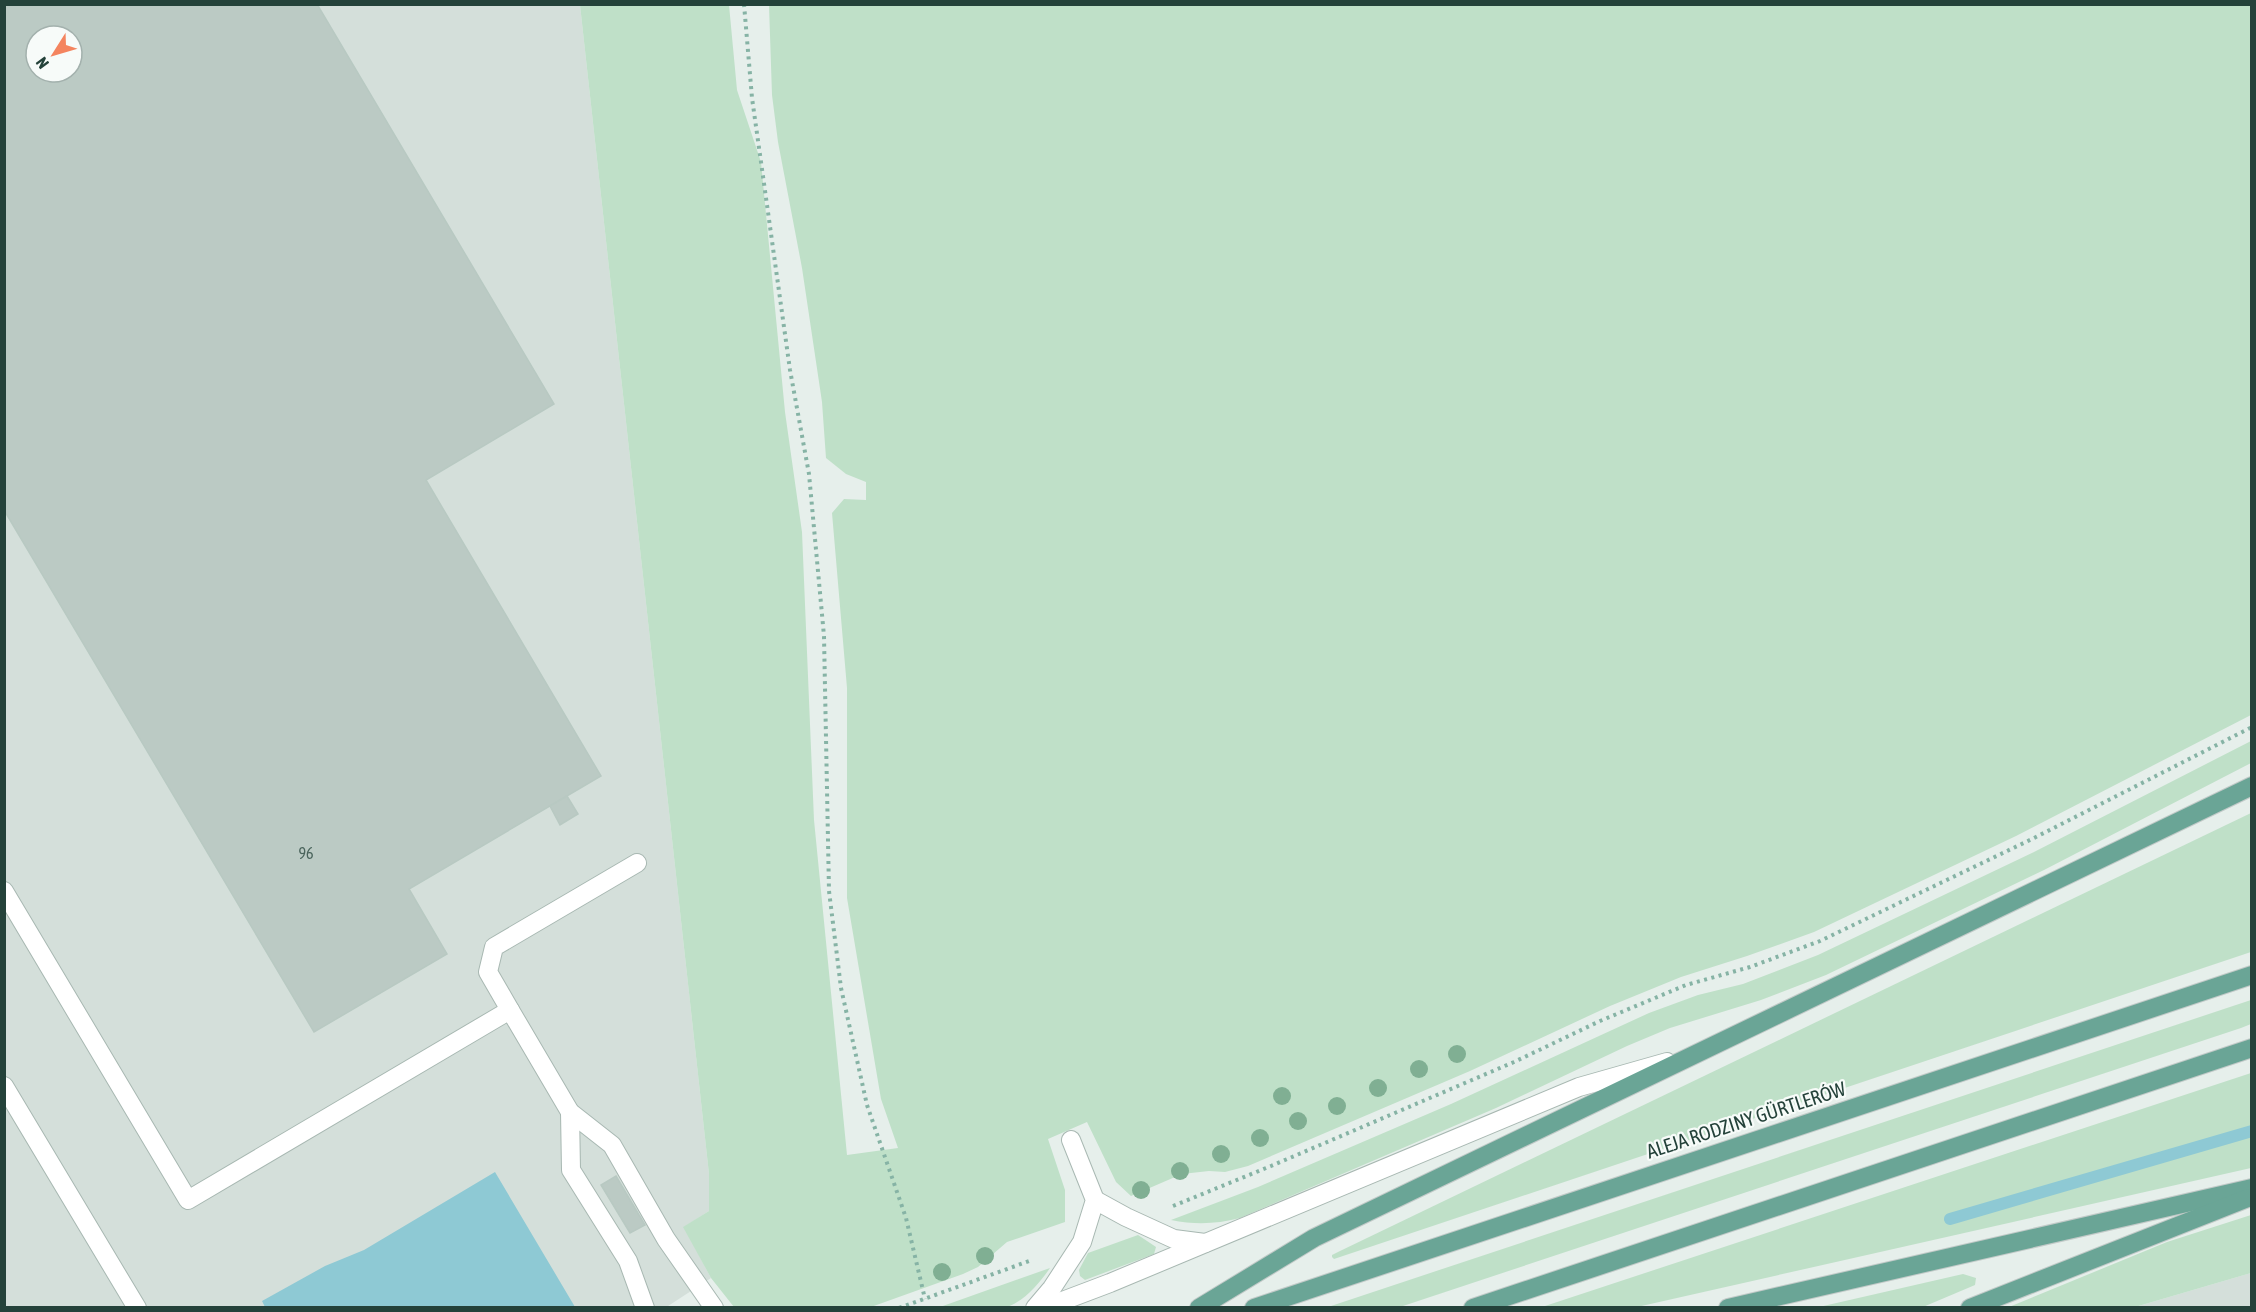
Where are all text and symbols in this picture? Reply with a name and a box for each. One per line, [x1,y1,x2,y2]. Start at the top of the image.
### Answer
north arrow [24,24,84,84]
text: N [32,54,52,72]
house number: 96 [298,844,314,862]
street label: ALEJA RODZINY GÜRTLERÓW [1643,1076,1849,1163]

